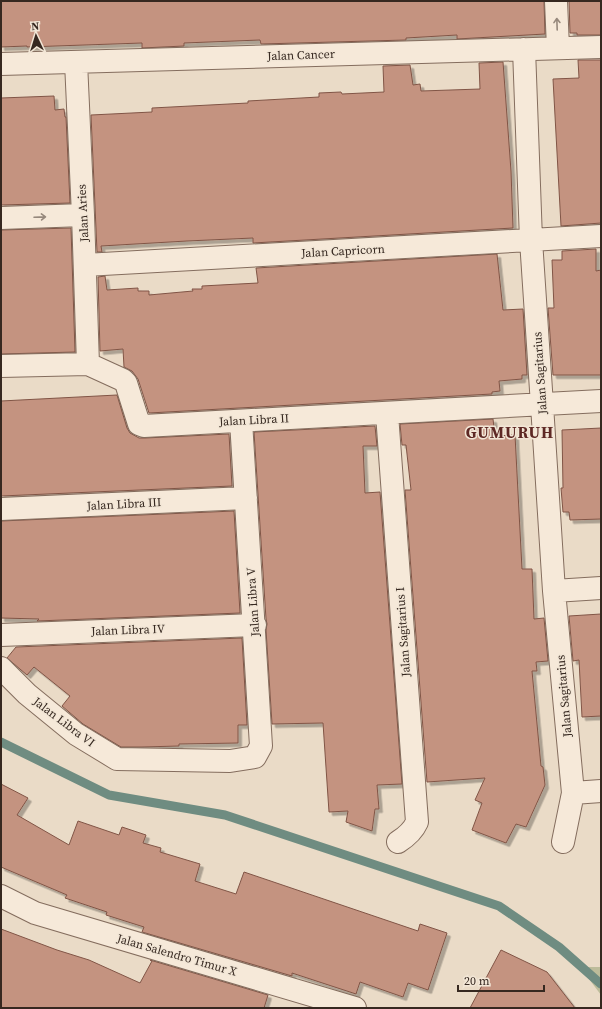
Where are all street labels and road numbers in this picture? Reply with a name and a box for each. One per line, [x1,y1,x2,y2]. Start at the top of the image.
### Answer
street label: Jalan Cancer [266,46,335,64]
street label: Jalan Aries [73,184,93,243]
street label: Jalan Capricorn [300,241,385,261]
street label: Jalan Sagitarius [529,331,551,416]
street label: Jalan Libra II [217,410,290,430]
street label: Jalan Libra III [85,494,162,514]
street label: Jalan Libra V [243,567,263,638]
street label: Jalan Sagitarius I [392,587,414,678]
street label: Jalan Libra IV [90,621,165,639]
street label: Jalan Sagitarius [552,654,576,739]
street label: Jalan Libra VI [29,693,98,751]
street label: Jalan Salendro Timur X [114,930,239,980]

